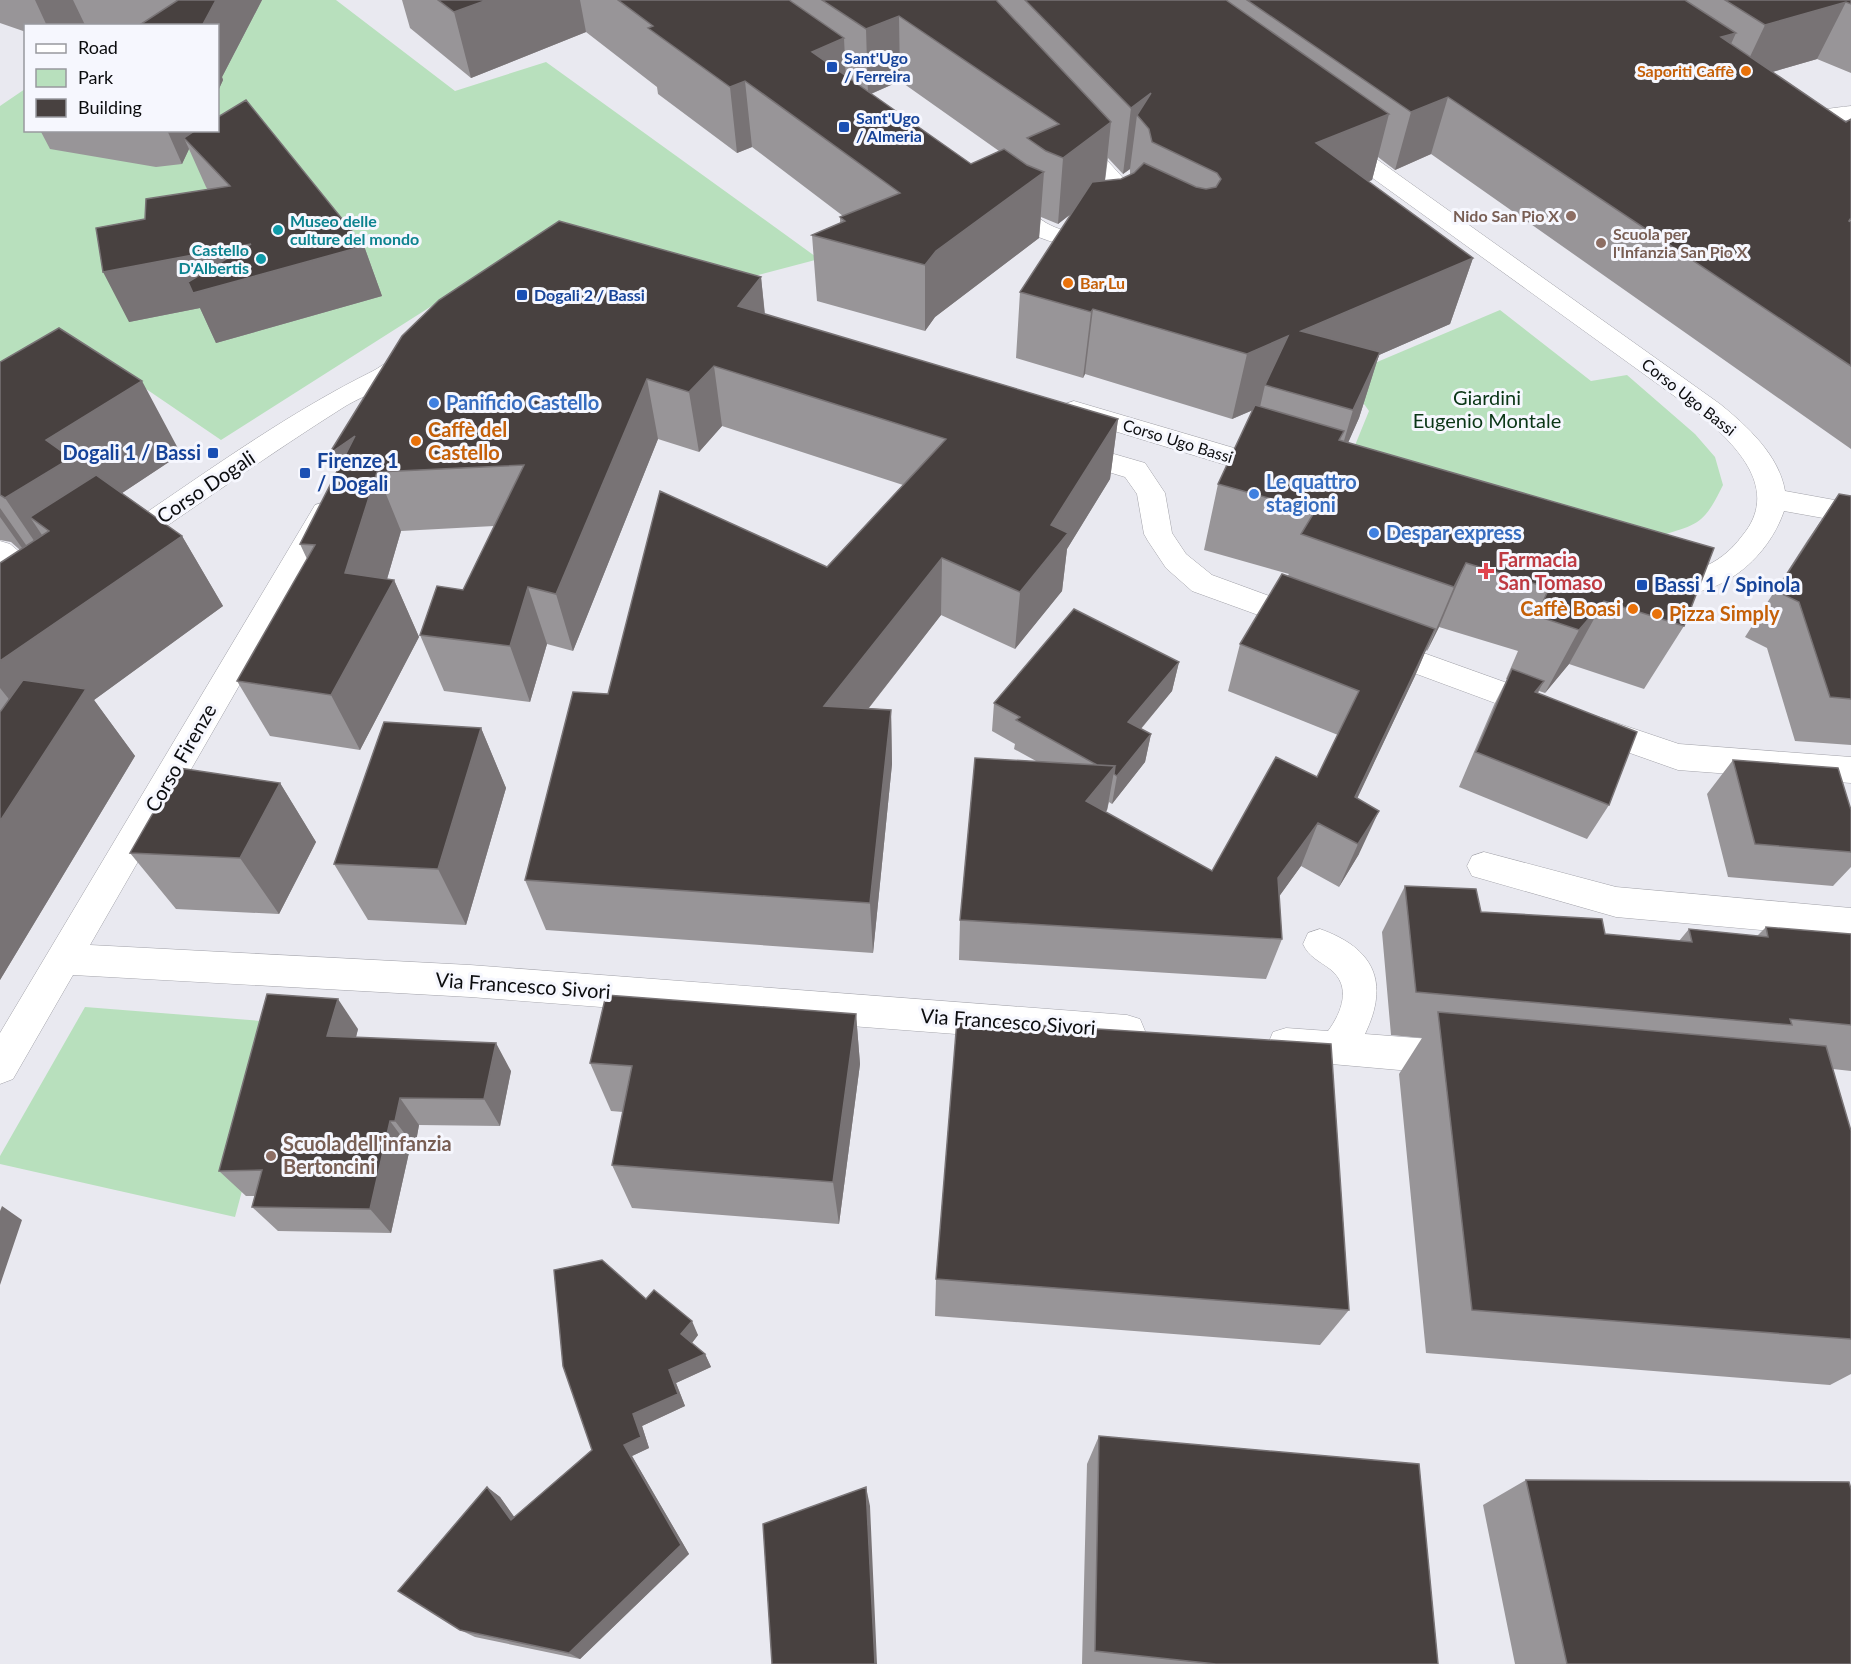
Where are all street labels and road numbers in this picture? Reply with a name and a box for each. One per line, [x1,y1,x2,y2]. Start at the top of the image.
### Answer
street label: Corso Ugo Bassi [1639,354,1740,439]
street label: Corso Ugo Bassi [1121,415,1235,466]
street label: Corso Dogali [152,445,259,528]
street label: Corso Firenze [140,699,221,816]
street label: Via Francesco Sivori [435,967,611,1003]
street label: Via Francesco Sivori [920,1003,1096,1039]

